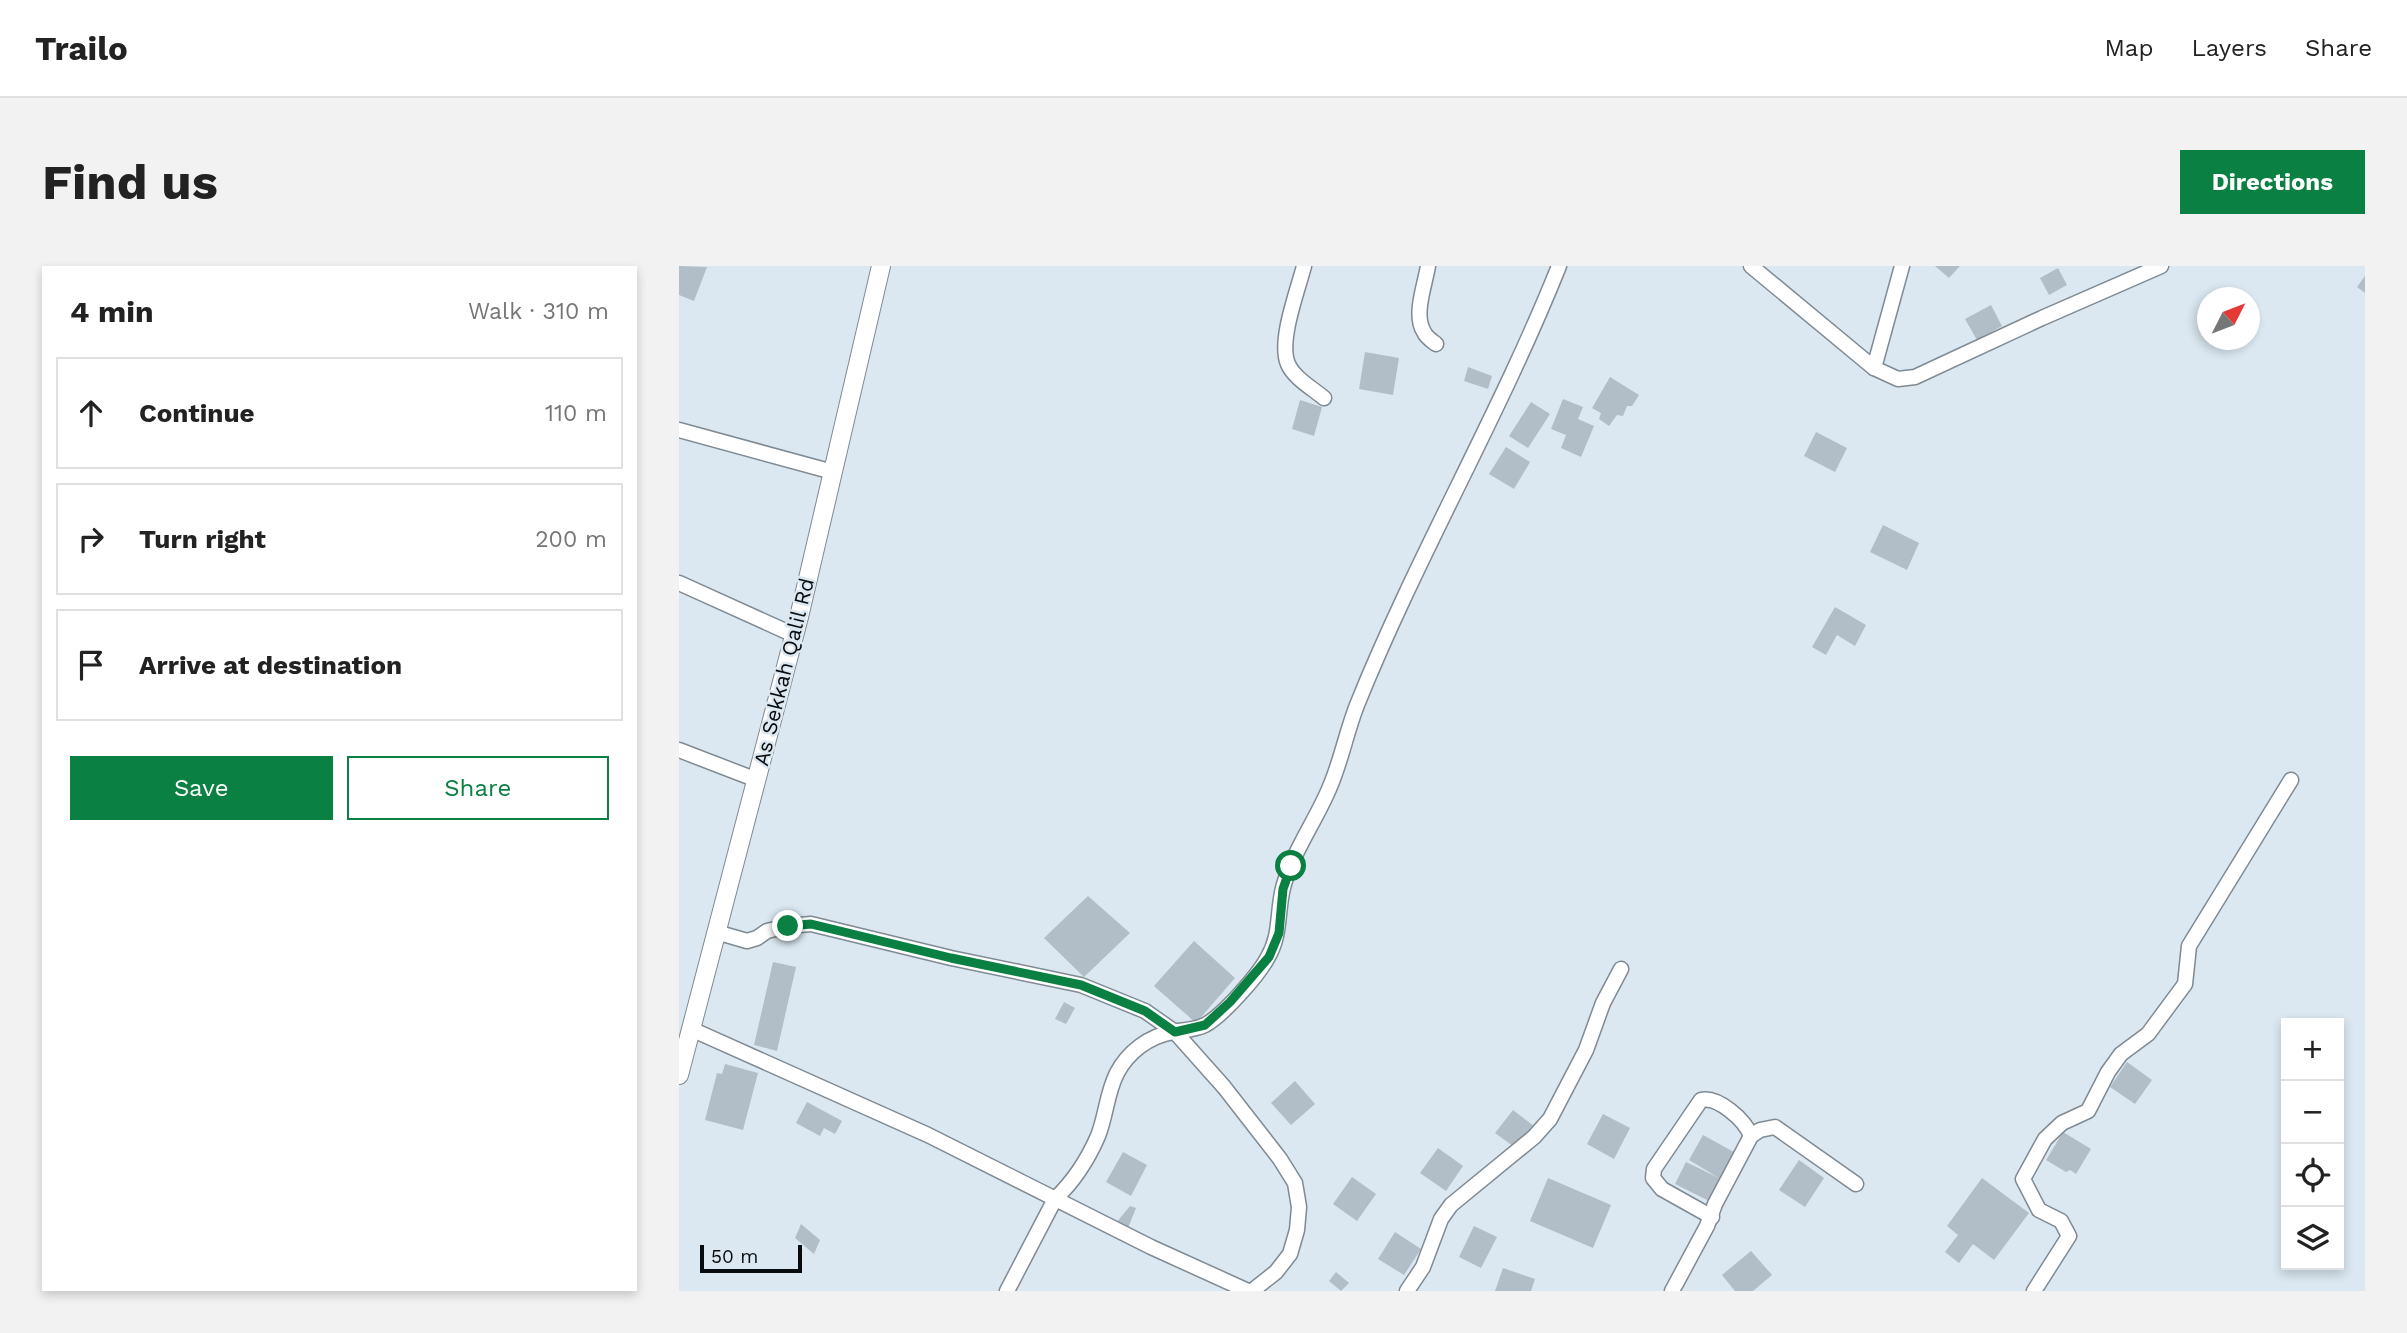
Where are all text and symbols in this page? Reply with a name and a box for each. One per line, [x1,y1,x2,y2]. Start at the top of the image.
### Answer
text: Trailo [35,29,128,68]
text: Map [2105,34,2153,62]
text: Layers [2191,34,2267,62]
text: Share [2305,34,2372,62]
button: Directions [2180,150,2365,214]
text: Find us [42,153,218,211]
north arrow [2197,287,2260,350]
text: 4 min [70,294,154,329]
text: Walk · 310 m [468,298,609,325]
icon: ahead [72,394,110,432]
text: Continue [139,398,255,428]
text: 110 m [545,400,607,427]
icon: right [72,520,110,558]
text: Turn right [139,524,266,554]
text: 200 m [535,526,607,553]
street label: As Sekkah Qalil Rd [748,575,819,768]
icon: arrive [72,646,110,684]
text: Arrive at destination [139,650,402,680]
button: Save [70,756,333,820]
button: Share [347,756,609,820]
route start [1275,850,1306,881]
route end [772,910,803,941]
map controls [2281,1018,2344,1270]
button: + [2281,1018,2344,1081]
button: − [2281,1081,2344,1144]
button: locate [2281,1144,2344,1207]
button: layers [2281,1207,2344,1270]
scale bar [700,1242,801,1274]
text: 50 m [711,1245,758,1268]

